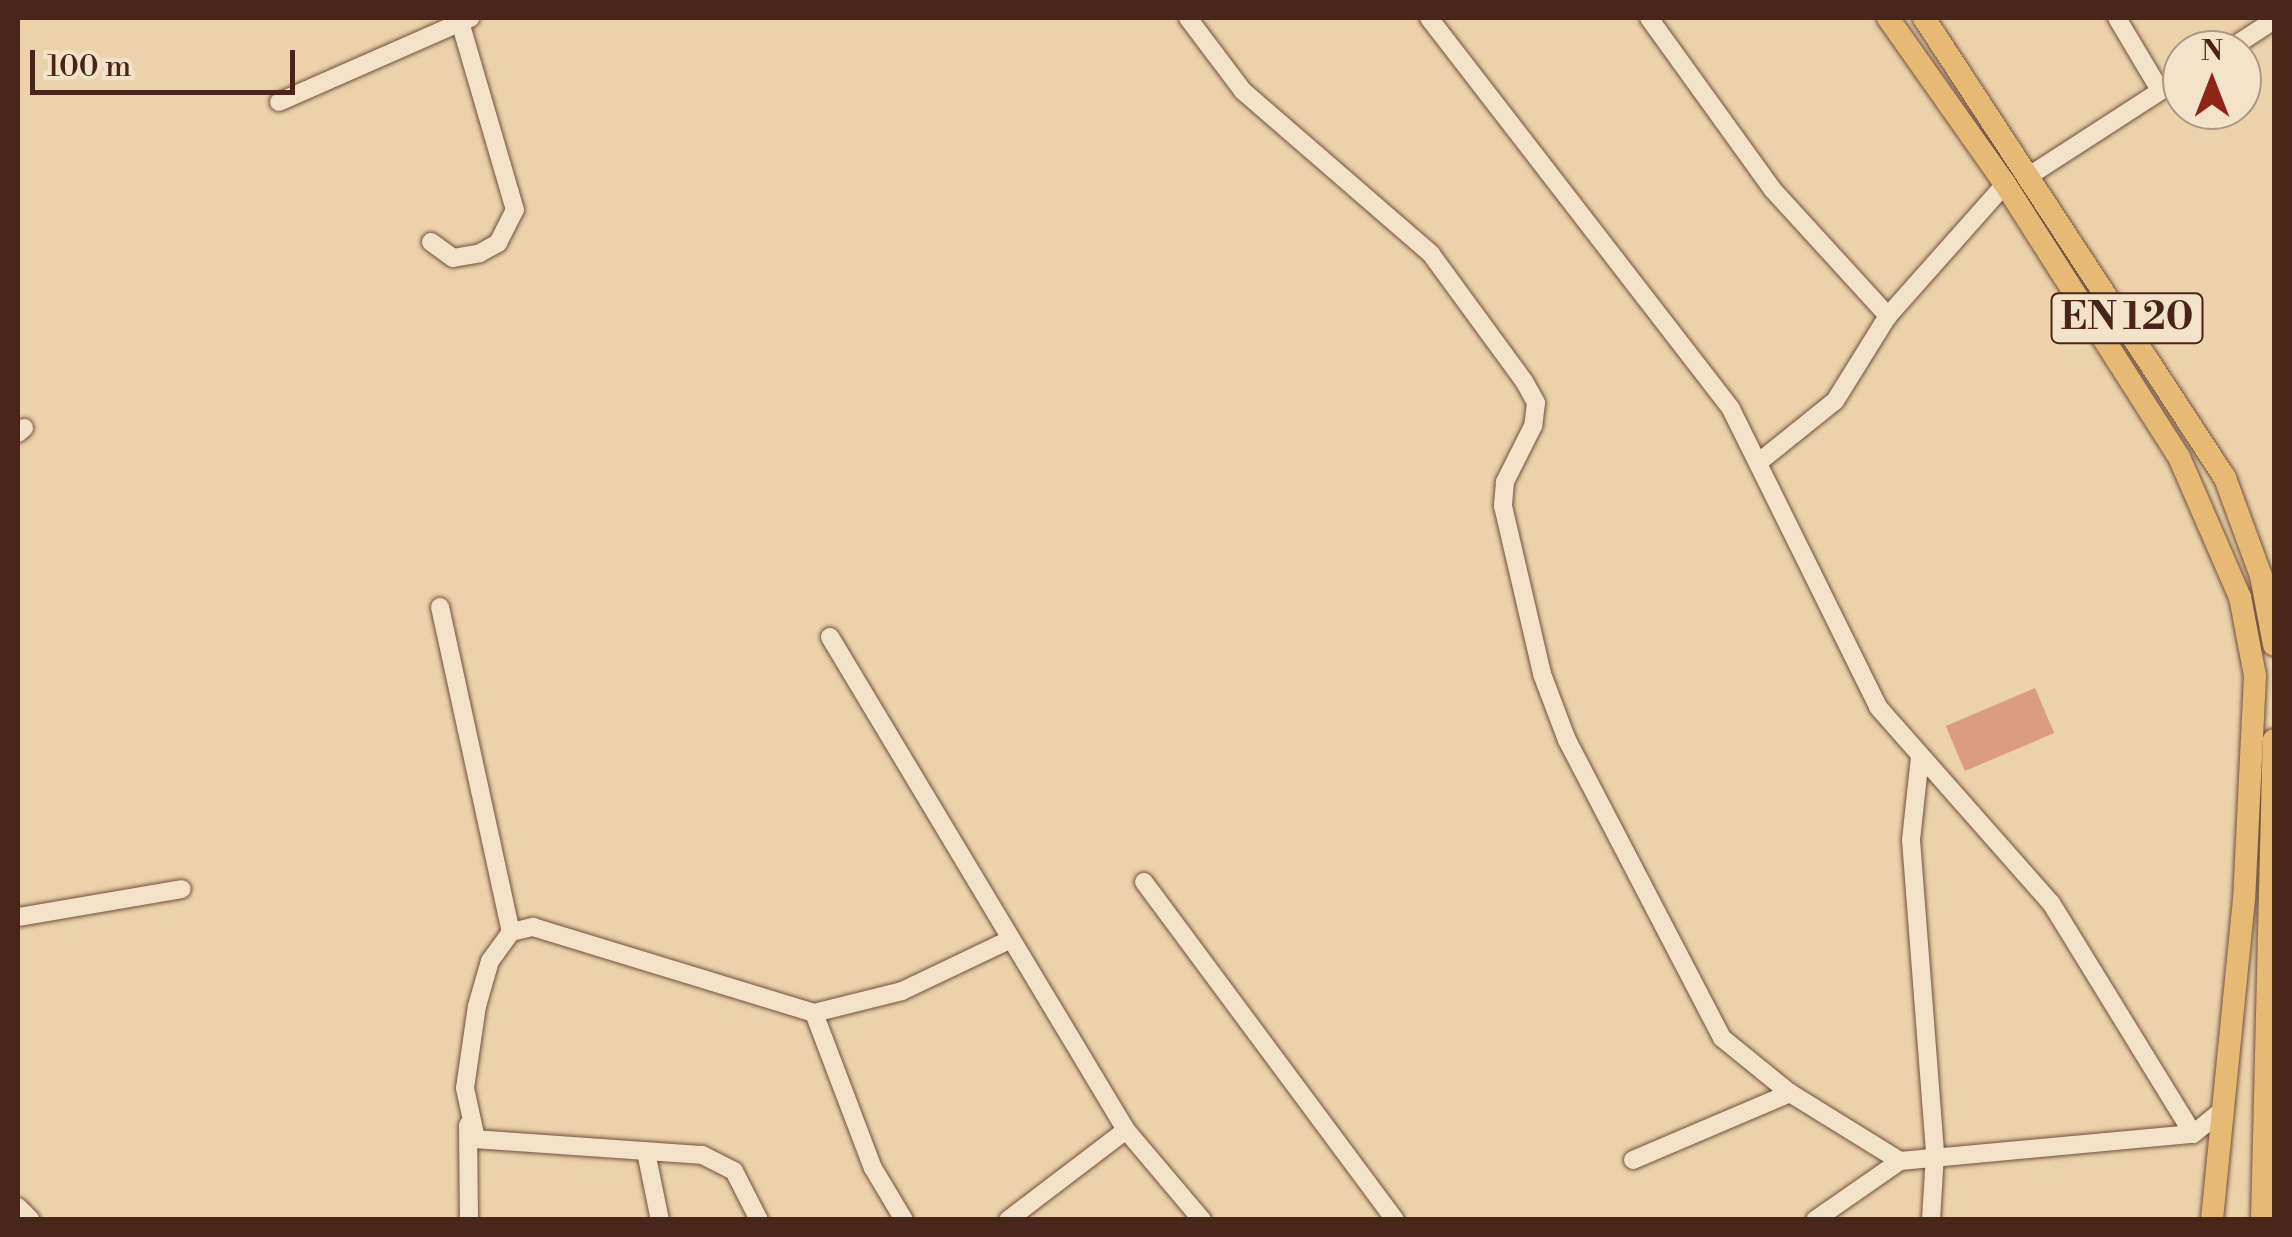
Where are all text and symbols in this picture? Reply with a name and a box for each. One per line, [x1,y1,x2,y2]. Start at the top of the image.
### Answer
scale bar [35,30,300,92]
north arrow [2162,30,2262,130]
text: N [2201,34,2223,69]
text: 100 m [47,48,131,86]
road number: EN 120 [2050,285,2204,351]

